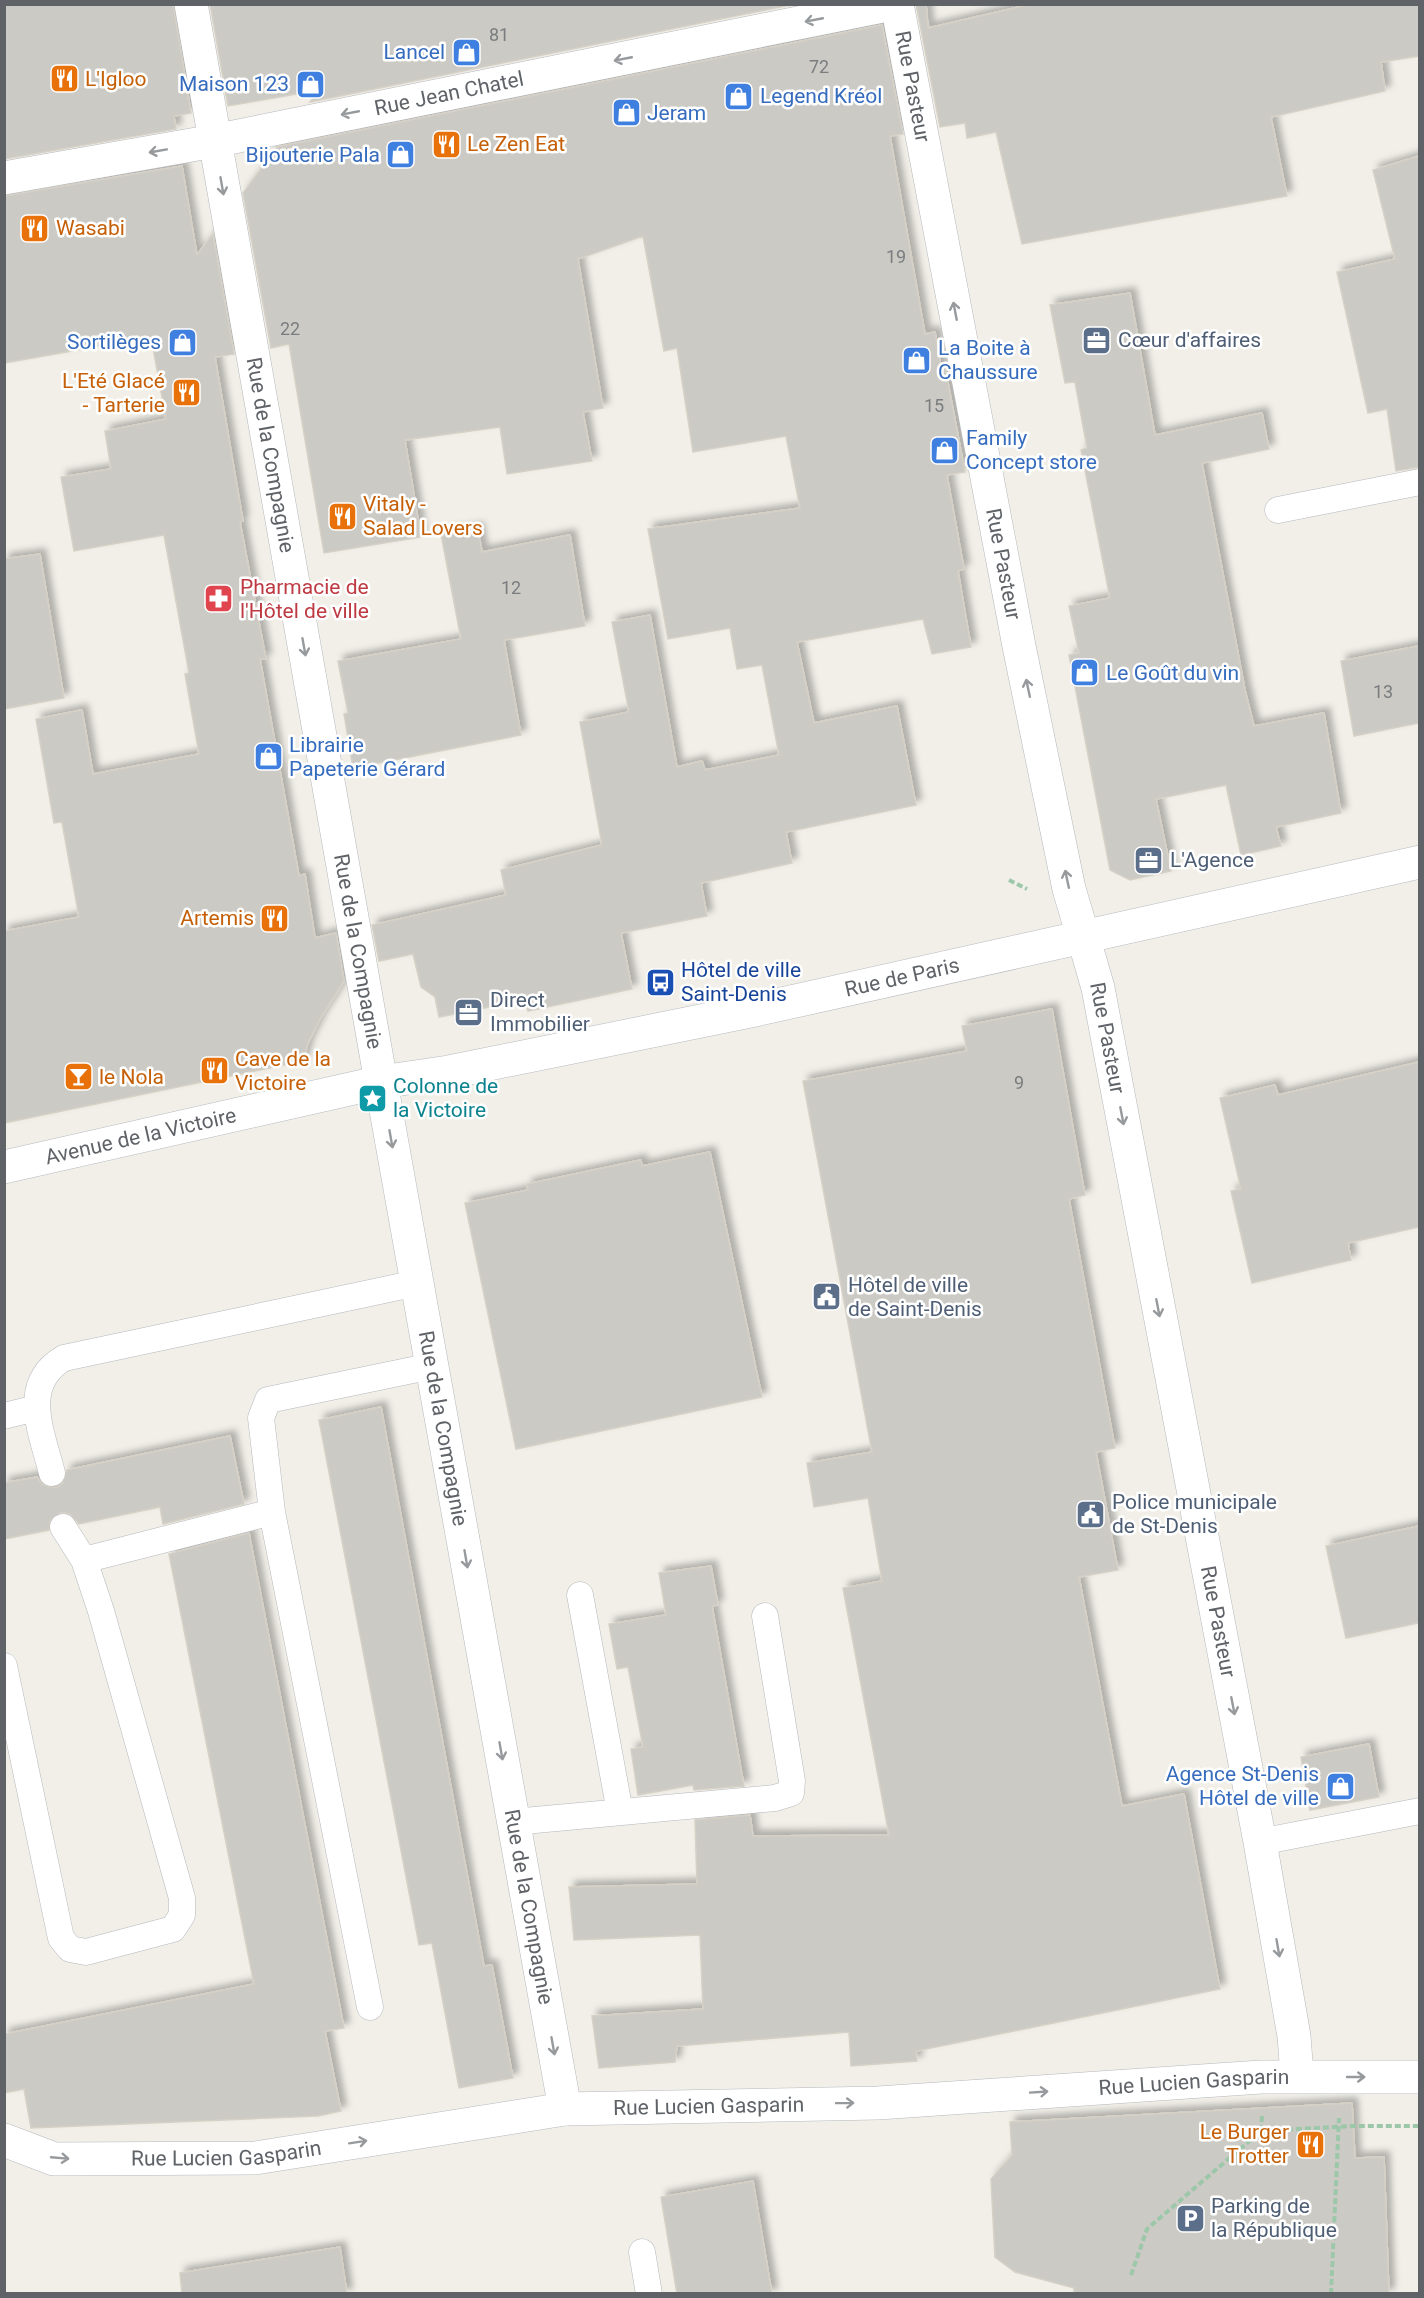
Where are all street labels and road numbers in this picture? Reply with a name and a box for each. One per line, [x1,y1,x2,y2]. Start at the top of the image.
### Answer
street label: Rue Pasteur [890,29,935,144]
street label: Rue Jean Chatel [372,67,526,120]
street label: Rue de la Compagnie [242,356,299,555]
street label: Rue Pasteur [981,506,1026,622]
street label: Rue de la Compagnie [329,852,387,1051]
street label: Rue de Paris [842,953,962,1002]
street label: Rue Pasteur [1085,980,1130,1096]
street label: Avenue de la Victoire [43,1103,238,1169]
street label: Rue de la Compagnie [414,1329,472,1528]
street label: Rue Pasteur [1196,1564,1241,1679]
street label: Rue de la Compagnie [500,1807,558,2006]
street label: Rue Lucien Gasparin [1098,2065,1289,2100]
street label: Rue Lucien Gasparin [613,2092,804,2120]
street label: Rue Lucien Gasparin [131,2136,323,2171]

